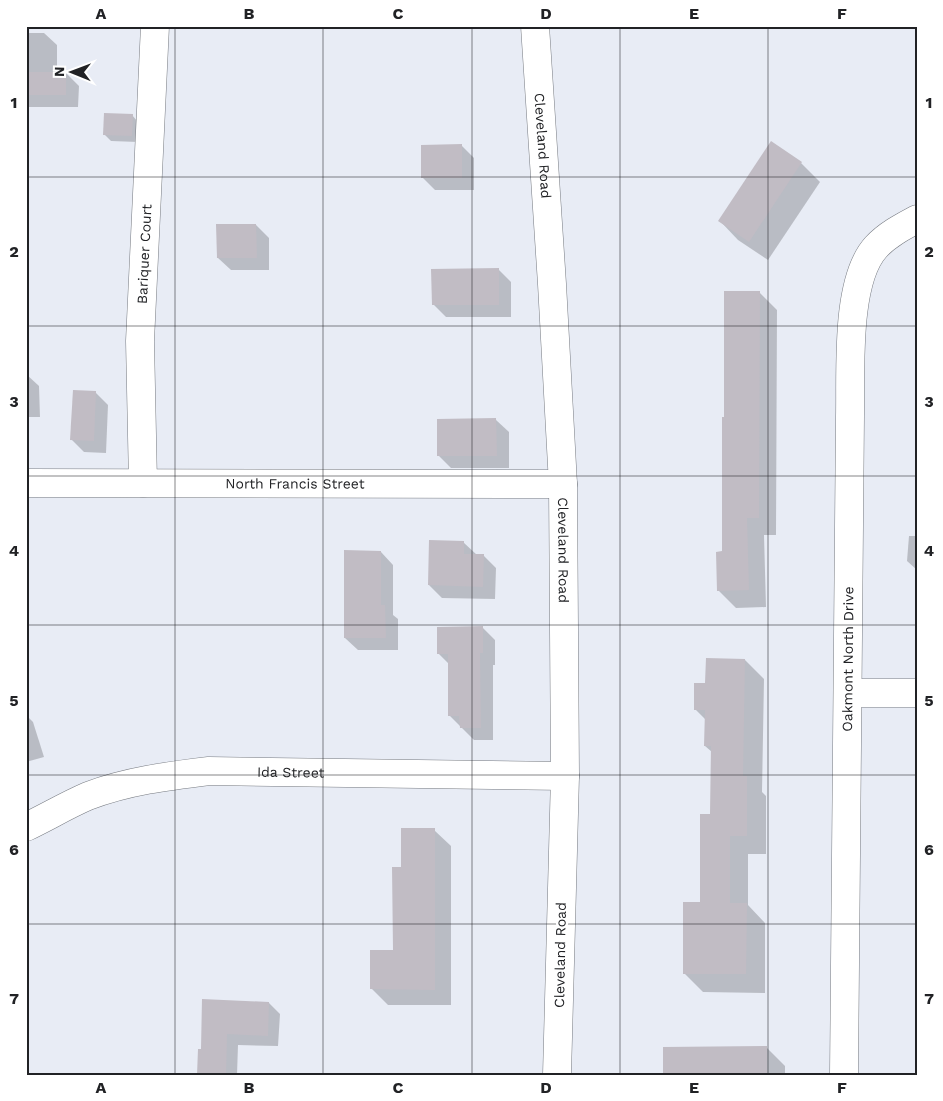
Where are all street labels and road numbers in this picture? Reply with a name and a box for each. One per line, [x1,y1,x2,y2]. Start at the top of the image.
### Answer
street label: Cleveland Road [531,92,554,199]
street label: Bariquer Court [134,204,155,304]
street label: North Francis Street [225,475,365,492]
street label: Cleveland Road [555,497,572,603]
street label: Oakmont North Drive [839,586,856,732]
street label: Ida Street [257,764,325,781]
street label: Cleveland Road [551,902,569,1008]

